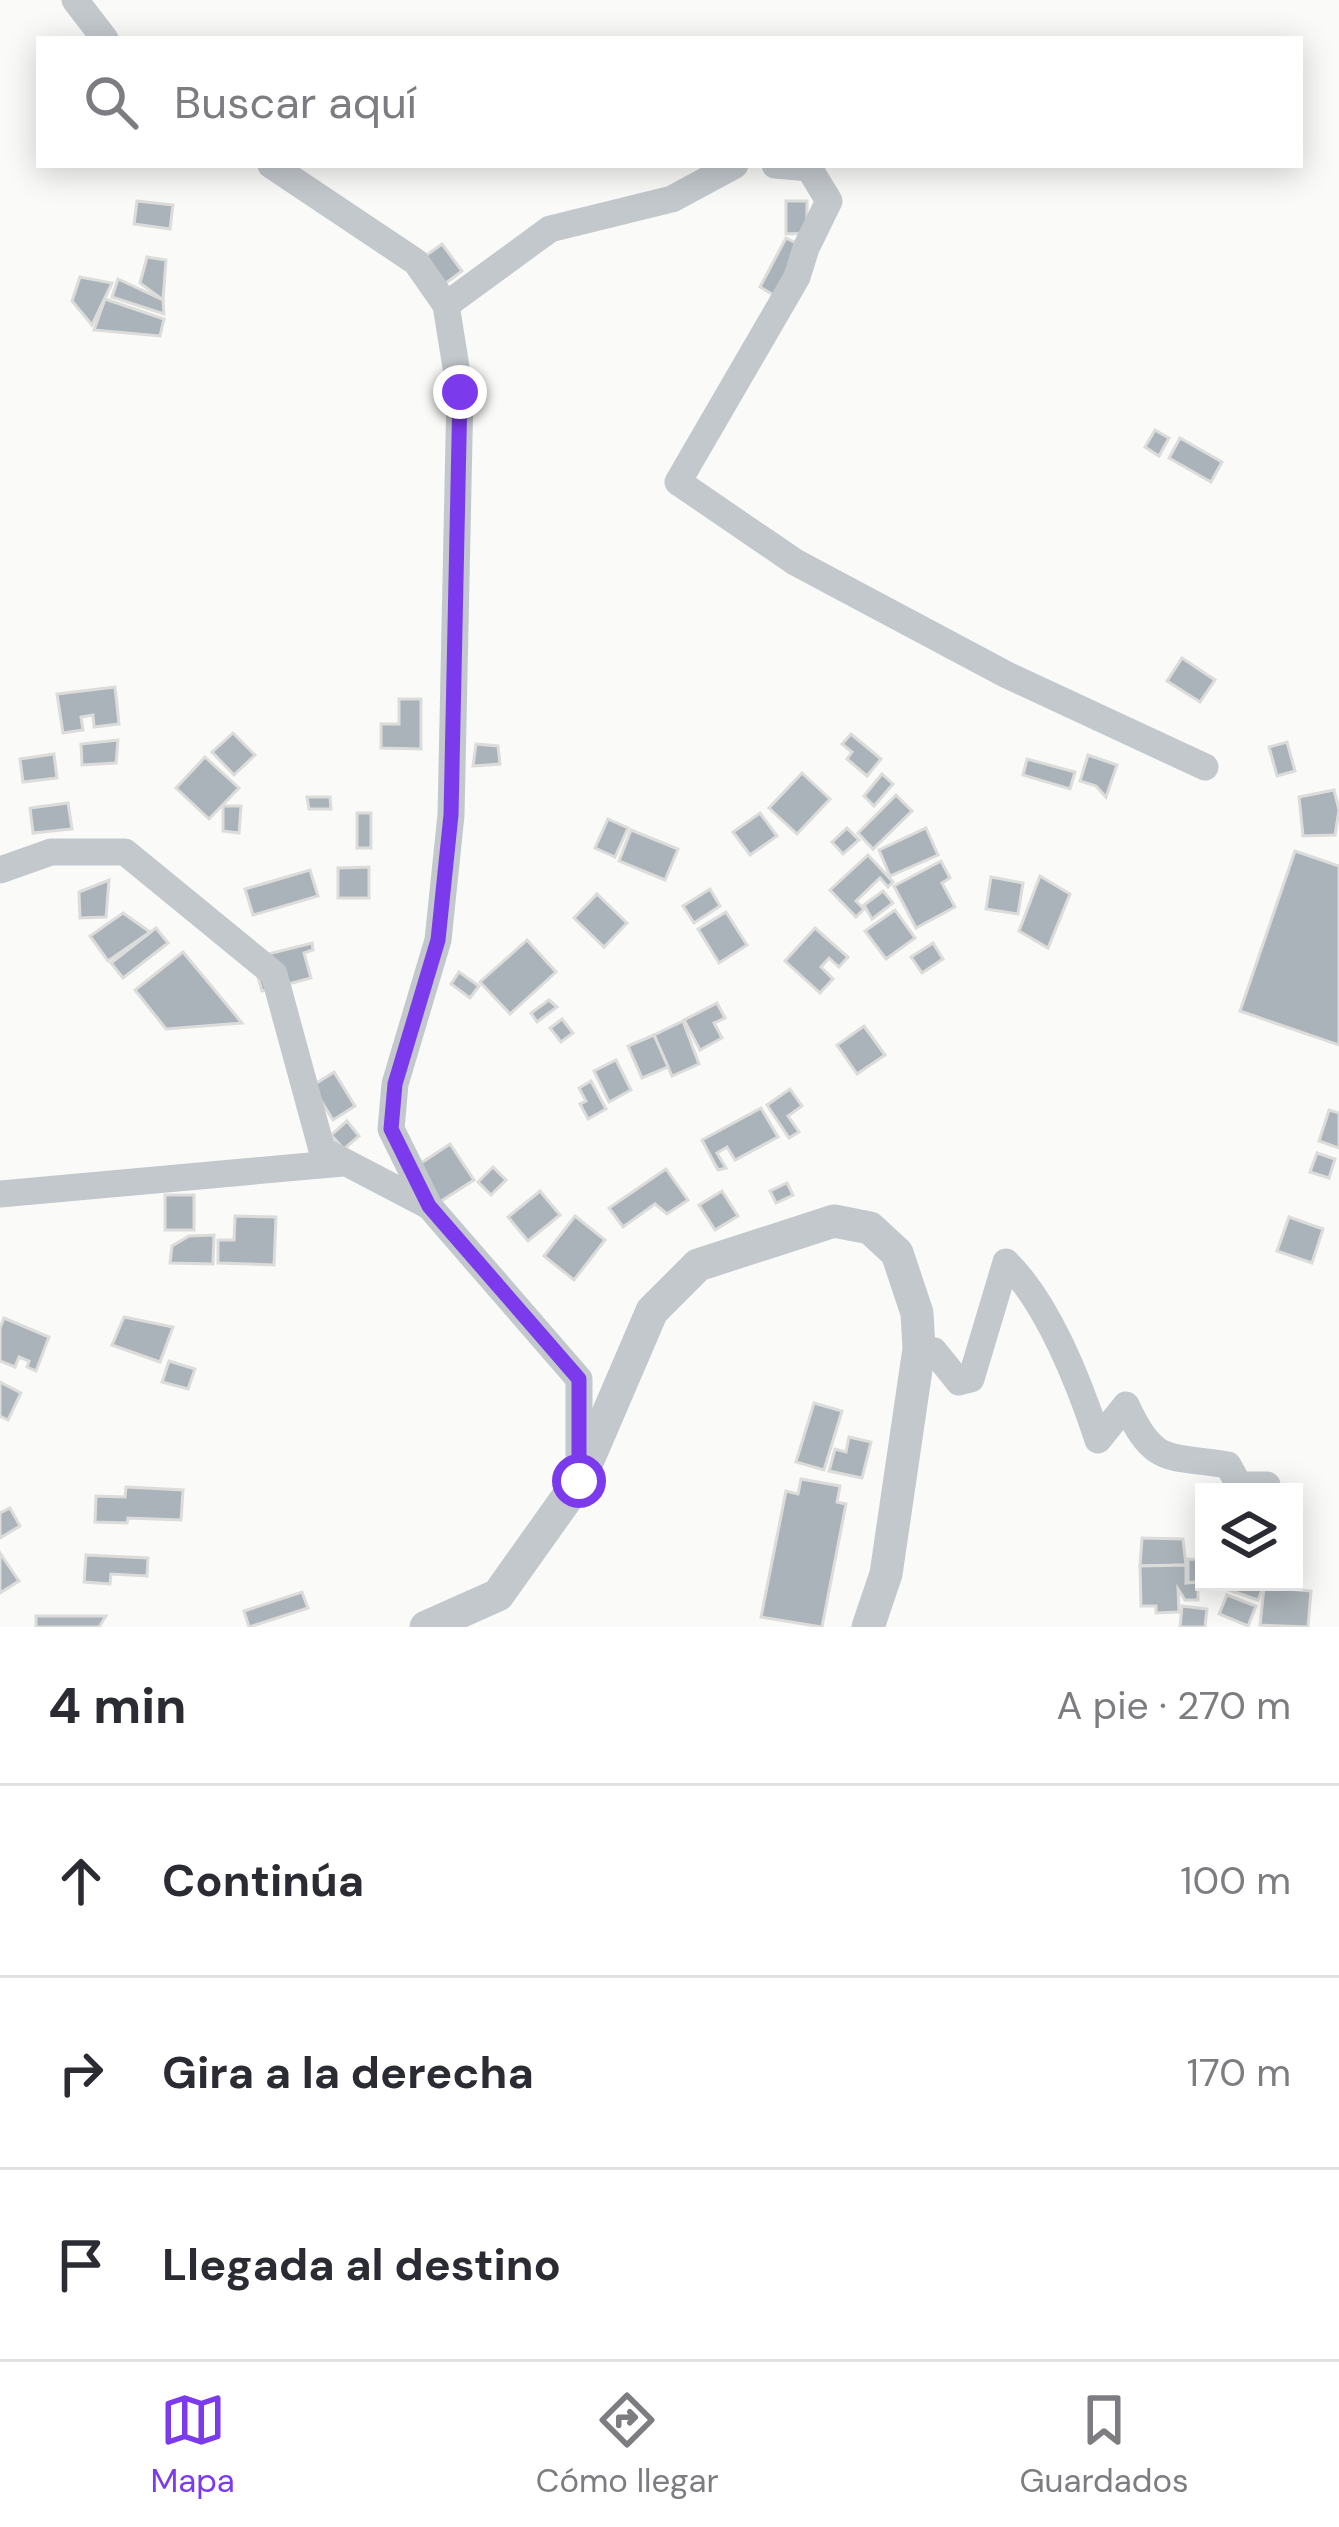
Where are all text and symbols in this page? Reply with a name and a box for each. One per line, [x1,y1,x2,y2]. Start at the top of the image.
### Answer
search box [36,36,1303,168]
icon: search [78,69,144,135]
text: Buscar aquí [174,73,417,132]
route end [433,365,487,419]
route start [552,1454,606,1508]
map controls [1195,1483,1303,1591]
button: layers [1195,1483,1303,1591]
text: 4 min [48,1672,187,1739]
text: A pie · 270 m [1056,1680,1291,1731]
icon: ahead [48,1848,114,1914]
text: Continúa [162,1851,364,1910]
text: 100 m [1180,1855,1291,1906]
icon: right [48,2040,114,2106]
text: Gira a la derecha [162,2043,534,2102]
text: 170 m [1187,2047,1291,2098]
icon: arrive [48,2232,114,2298]
text: Llegada al destino [162,2235,561,2294]
tab: Mapa [150,2387,235,2502]
tab: Cómo llegar [536,2387,719,2502]
tab: Guardados [1020,2387,1189,2502]

